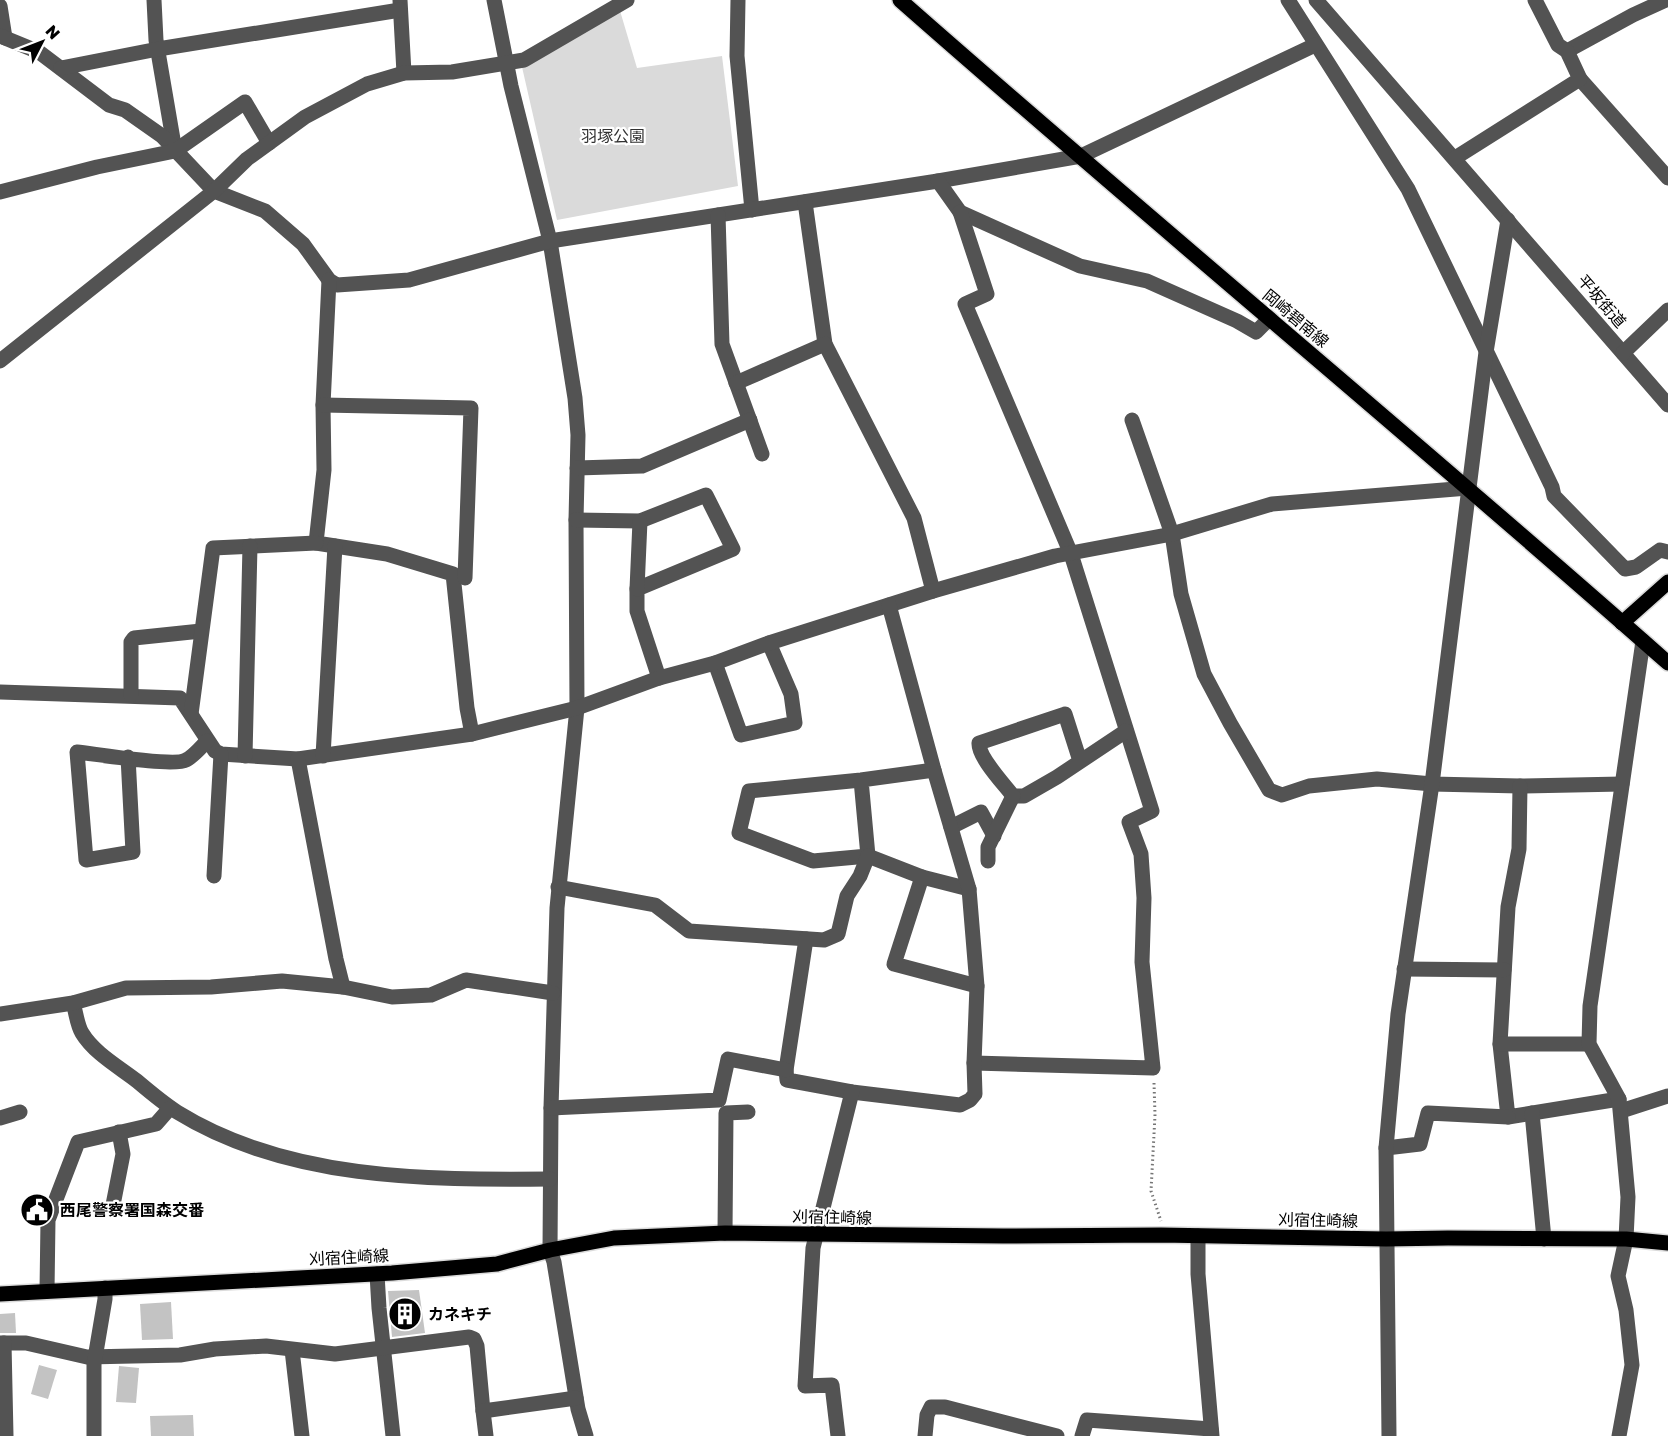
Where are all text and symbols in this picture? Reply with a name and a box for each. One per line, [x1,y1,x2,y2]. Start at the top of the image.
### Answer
north arrow [12,12,72,72]
text: N [42,21,65,43]
park label: 羽塚公園 [581,126,645,146]
street label: 平坂街道 [1573,270,1631,332]
street label: 岡崎碧南線 [1259,285,1333,351]
public building icon: 西尾警察署国森交番 [19,1192,55,1228]
place label: 西尾警察署国森交番 [60,1200,204,1220]
street label: 刈宿住崎線 [792,1206,872,1228]
street label: 刈宿住崎線 [1278,1209,1358,1231]
street label: 刈宿住崎線 [309,1245,389,1269]
building icon: カネキチ [387,1296,423,1332]
place label: カネキチ [428,1304,492,1324]

